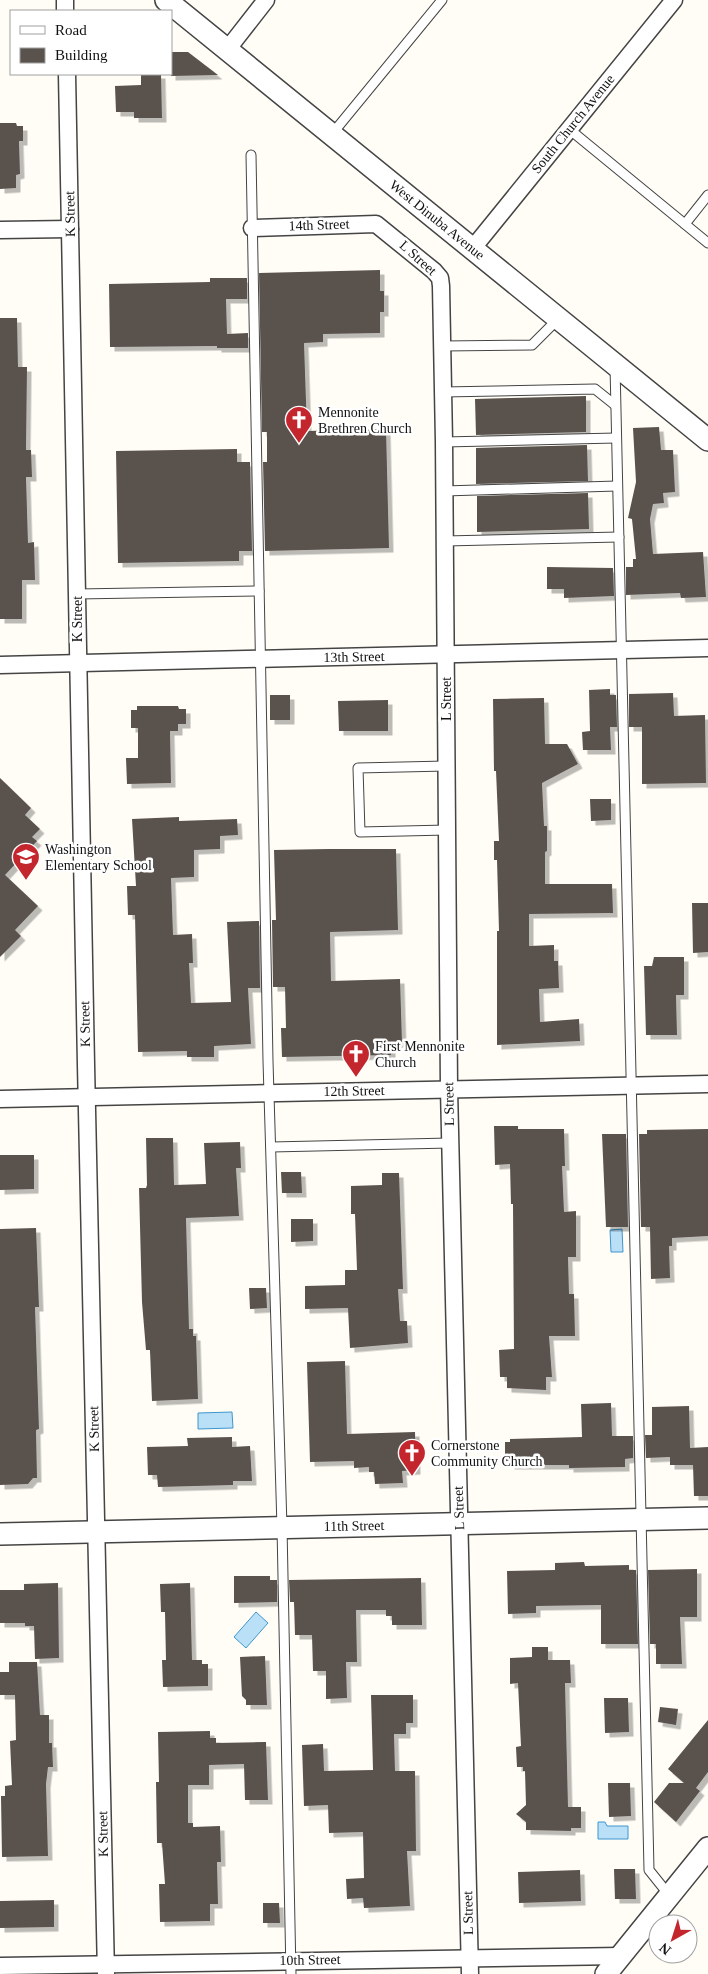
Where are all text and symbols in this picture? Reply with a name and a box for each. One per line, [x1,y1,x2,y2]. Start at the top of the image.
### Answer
legend [10,10,172,75]
text: Road [55,22,87,38]
text: Building [55,47,108,63]
street label: South Church Avenue [529,72,617,176]
street label: West Dinuba Avenue [387,177,487,263]
street label: K Street [62,191,78,237]
street label: 14th Street [288,216,350,234]
street label: L Street [397,238,440,278]
church icon: Mennonite Brethren Church [284,405,314,444]
place label: Mennonite Brethren Church [318,405,412,436]
street label: K Street [70,596,85,642]
street label: 13th Street [323,649,385,665]
street label: L Street [439,677,454,721]
school or university icon: Washington Elementary School [11,842,41,881]
place label: Washington Elementary School [45,842,152,873]
street label: K Street [77,1001,93,1047]
church icon: First Mennonite Church [341,1039,371,1078]
place label: First Mennonite Church [375,1039,465,1070]
street label: L Street [441,1082,457,1126]
street label: 12th Street [323,1083,385,1099]
street label: K Street [86,1406,102,1452]
church icon: Cornerstone Community Church [397,1438,427,1477]
place label: Cornerstone Community Church [431,1438,543,1469]
street label: L Street [451,1486,467,1530]
street label: 11th Street [324,1518,384,1534]
street label: K Street [95,1811,111,1857]
street label: L Street [460,1891,476,1935]
north arrow [648,1914,698,1964]
text: N [656,1940,674,1958]
street label: 10th Street [279,1952,341,1968]

